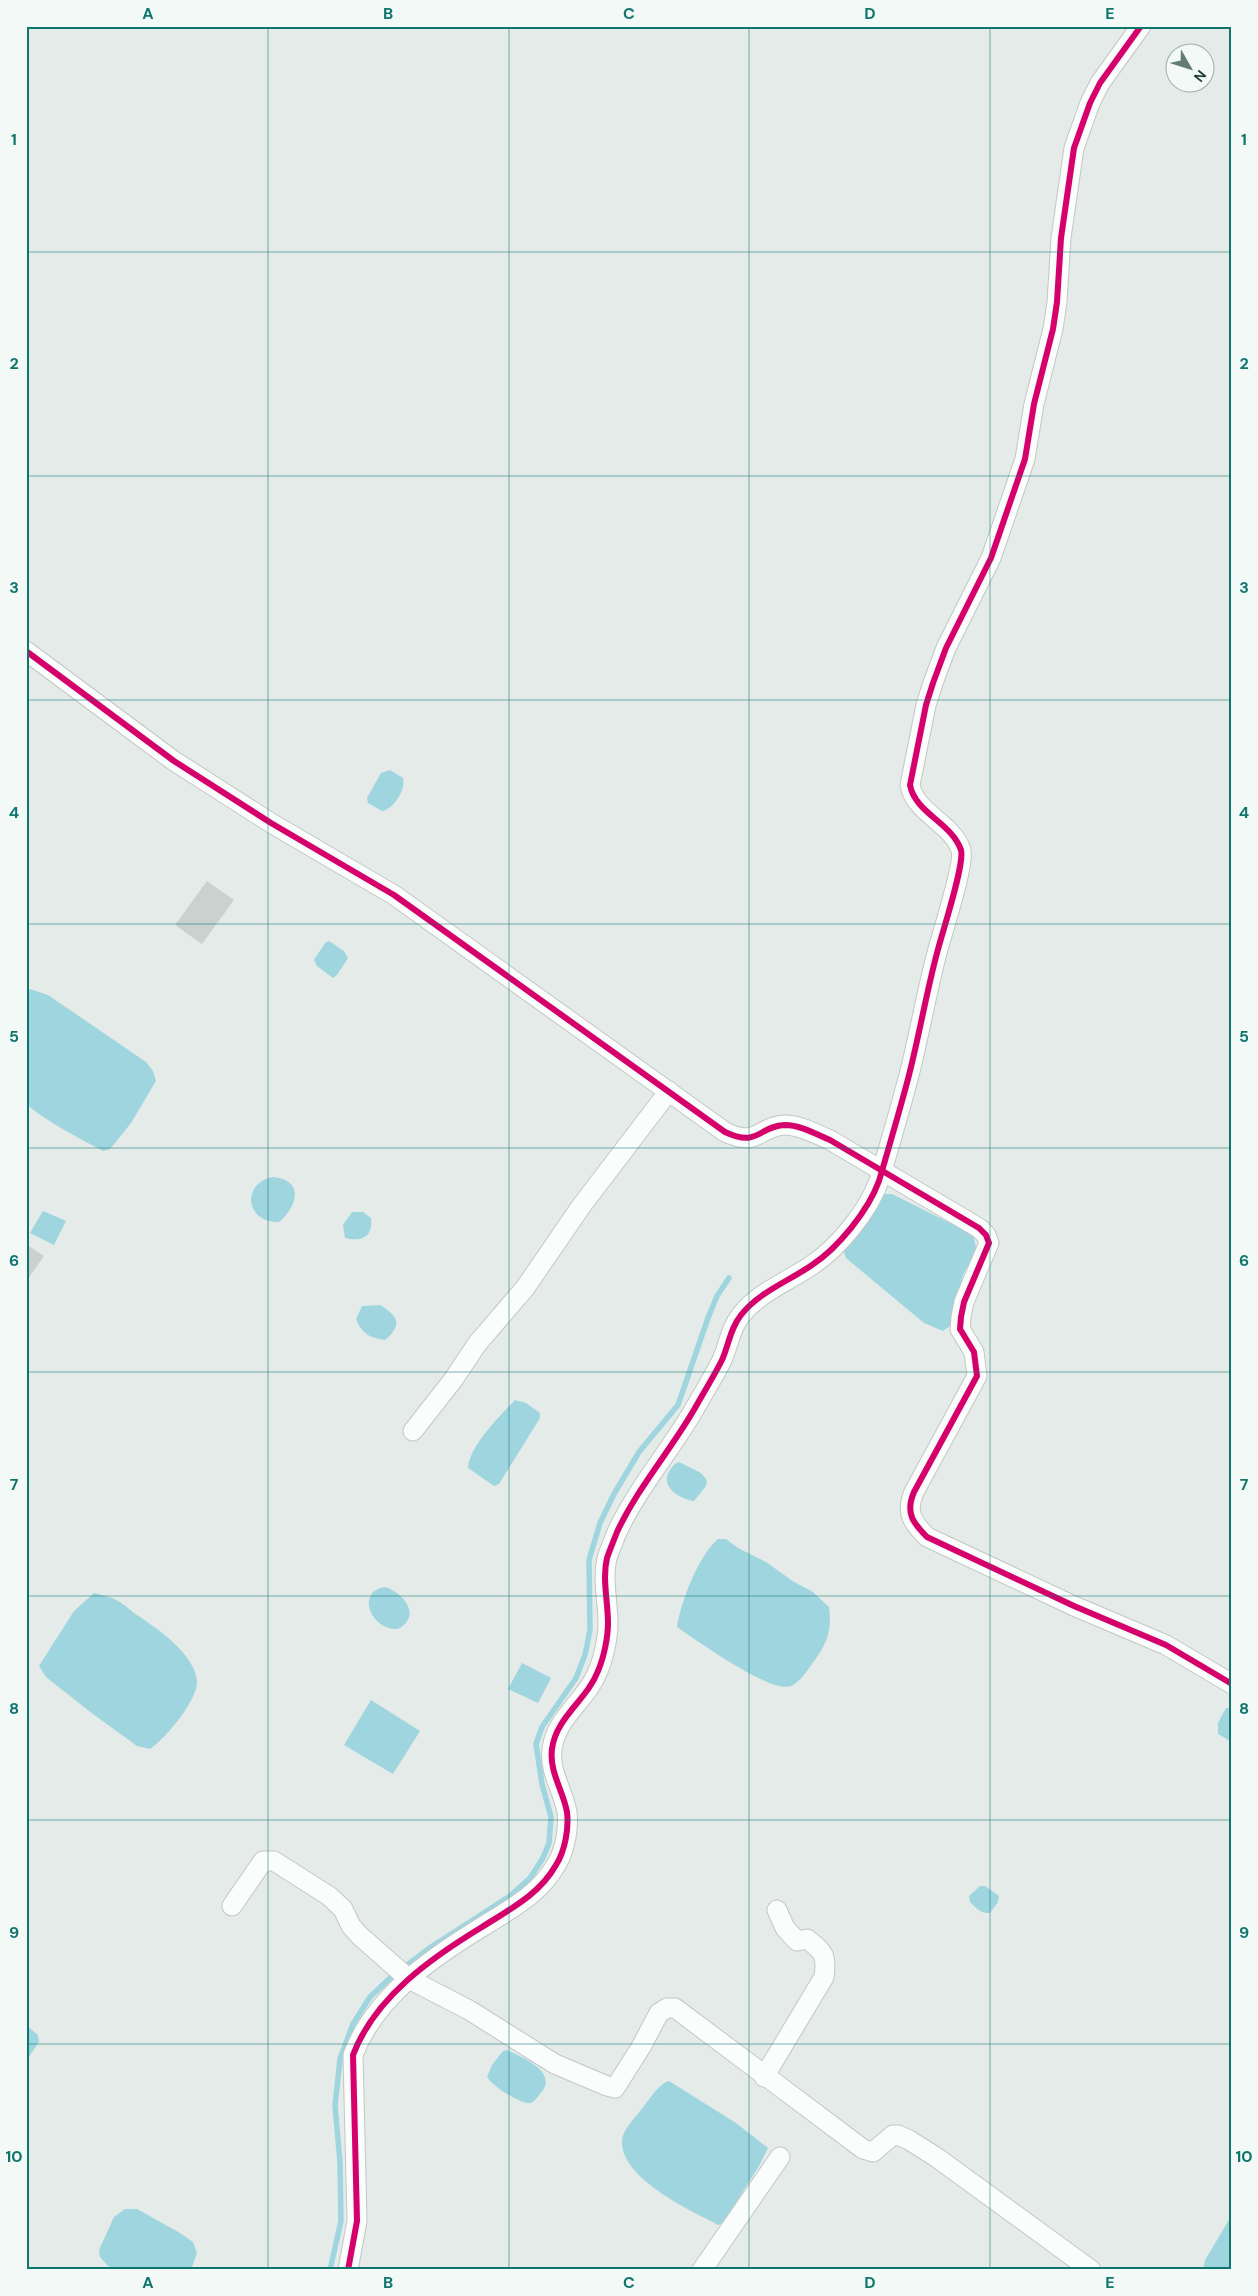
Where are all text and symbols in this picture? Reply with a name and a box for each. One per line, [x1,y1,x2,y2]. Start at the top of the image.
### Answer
text: A [142,3,154,24]
text: B [383,3,393,24]
text: C [623,3,635,24]
text: D [864,3,876,24]
text: E [1105,3,1115,24]
north arrow [1166,42,1216,92]
text: N [1190,67,1210,86]
text: 1 [11,129,17,150]
text: 1 [1241,129,1247,150]
text: 2 [9,353,19,374]
text: 2 [1239,353,1249,374]
text: 3 [9,577,19,598]
text: 3 [1239,577,1249,598]
text: 4 [9,802,19,823]
text: 4 [1239,802,1249,823]
text: 5 [9,1026,19,1047]
text: 5 [1239,1026,1249,1047]
text: 6 [9,1250,19,1271]
text: 6 [1239,1250,1249,1271]
text: 7 [10,1474,19,1495]
text: 7 [1240,1474,1249,1495]
text: 8 [9,1698,19,1719]
text: 8 [1239,1698,1249,1719]
text: 9 [9,1922,19,1943]
text: 9 [1239,1922,1249,1943]
text: 10 [5,2146,23,2167]
text: 10 [1235,2146,1253,2167]
text: A [142,2272,154,2293]
text: B [383,2272,393,2293]
text: C [623,2272,635,2293]
text: D [864,2272,876,2293]
text: E [1105,2272,1115,2293]

